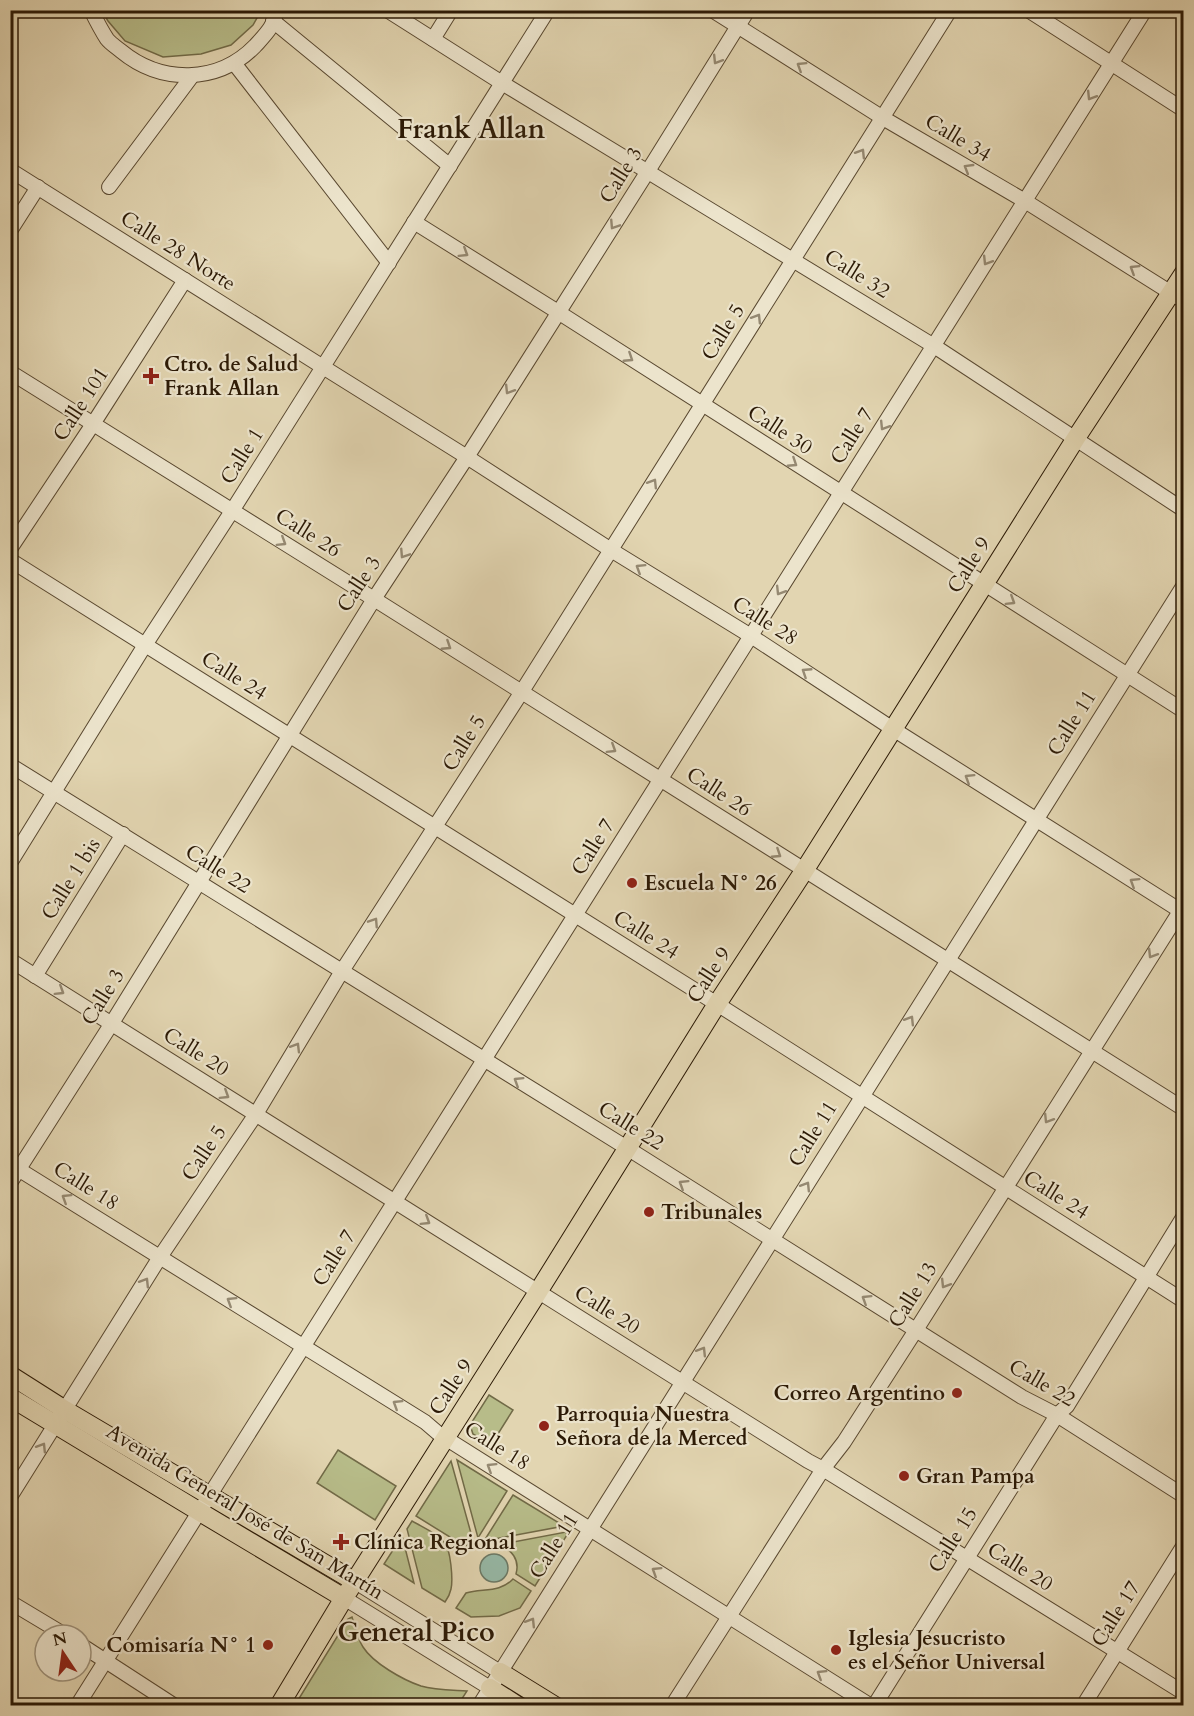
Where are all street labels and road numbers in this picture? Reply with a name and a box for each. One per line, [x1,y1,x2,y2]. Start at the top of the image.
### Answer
street label: Calle 34 [919,107,997,169]
street label: Calle 3 [592,141,650,209]
street label: Calle 28 Norte [115,204,241,298]
street label: Calle 32 [819,242,896,306]
street label: Calle 5 [694,298,752,366]
street label: Calle 101 [46,361,116,447]
street label: Calle 30 [742,398,818,462]
street label: Calle 7 [823,402,881,470]
street label: Calle 1 [213,422,271,490]
street label: Calle 26 [270,501,346,565]
street label: Calle 9 [940,531,998,599]
street label: Calle 3 [330,550,388,618]
street label: Calle 28 [727,589,803,653]
street label: Calle 24 [196,644,273,708]
street label: Calle 11 [1040,685,1104,761]
street label: Calle 5 [435,709,493,777]
street label: Calle 26 [681,760,757,824]
street label: Calle 7 [564,813,622,881]
street label: Calle 1 bis [34,832,108,926]
street label: Calle 22 [180,837,257,901]
street label: Calle 24 [608,903,685,967]
street label: Calle 9 [680,941,738,1009]
street label: Calle 3 [74,963,132,1031]
street label: Calle 20 [158,1020,234,1084]
street label: Calle 22 [593,1094,670,1158]
street label: Calle 11 [781,1096,845,1172]
street label: Calle 5 [175,1119,233,1187]
street label: Calle 18 [48,1154,124,1218]
street label: Calle 24 [1018,1163,1095,1227]
street label: Calle 7 [305,1224,363,1292]
street label: Calle 13 [881,1257,945,1333]
street label: Calle 20 [569,1278,645,1342]
street label: Calle 22 [1003,1352,1081,1414]
street label: Calle 9 [422,1353,480,1421]
street label: Calle 18 [459,1414,535,1478]
street label: Avenida General José de San Martín [101,1417,389,1607]
street label: Calle 15 [921,1502,985,1578]
street label: Calle 11 [522,1508,586,1584]
street label: Calle 20 [982,1535,1058,1599]
street label: Calle 17 [1084,1575,1148,1652]

